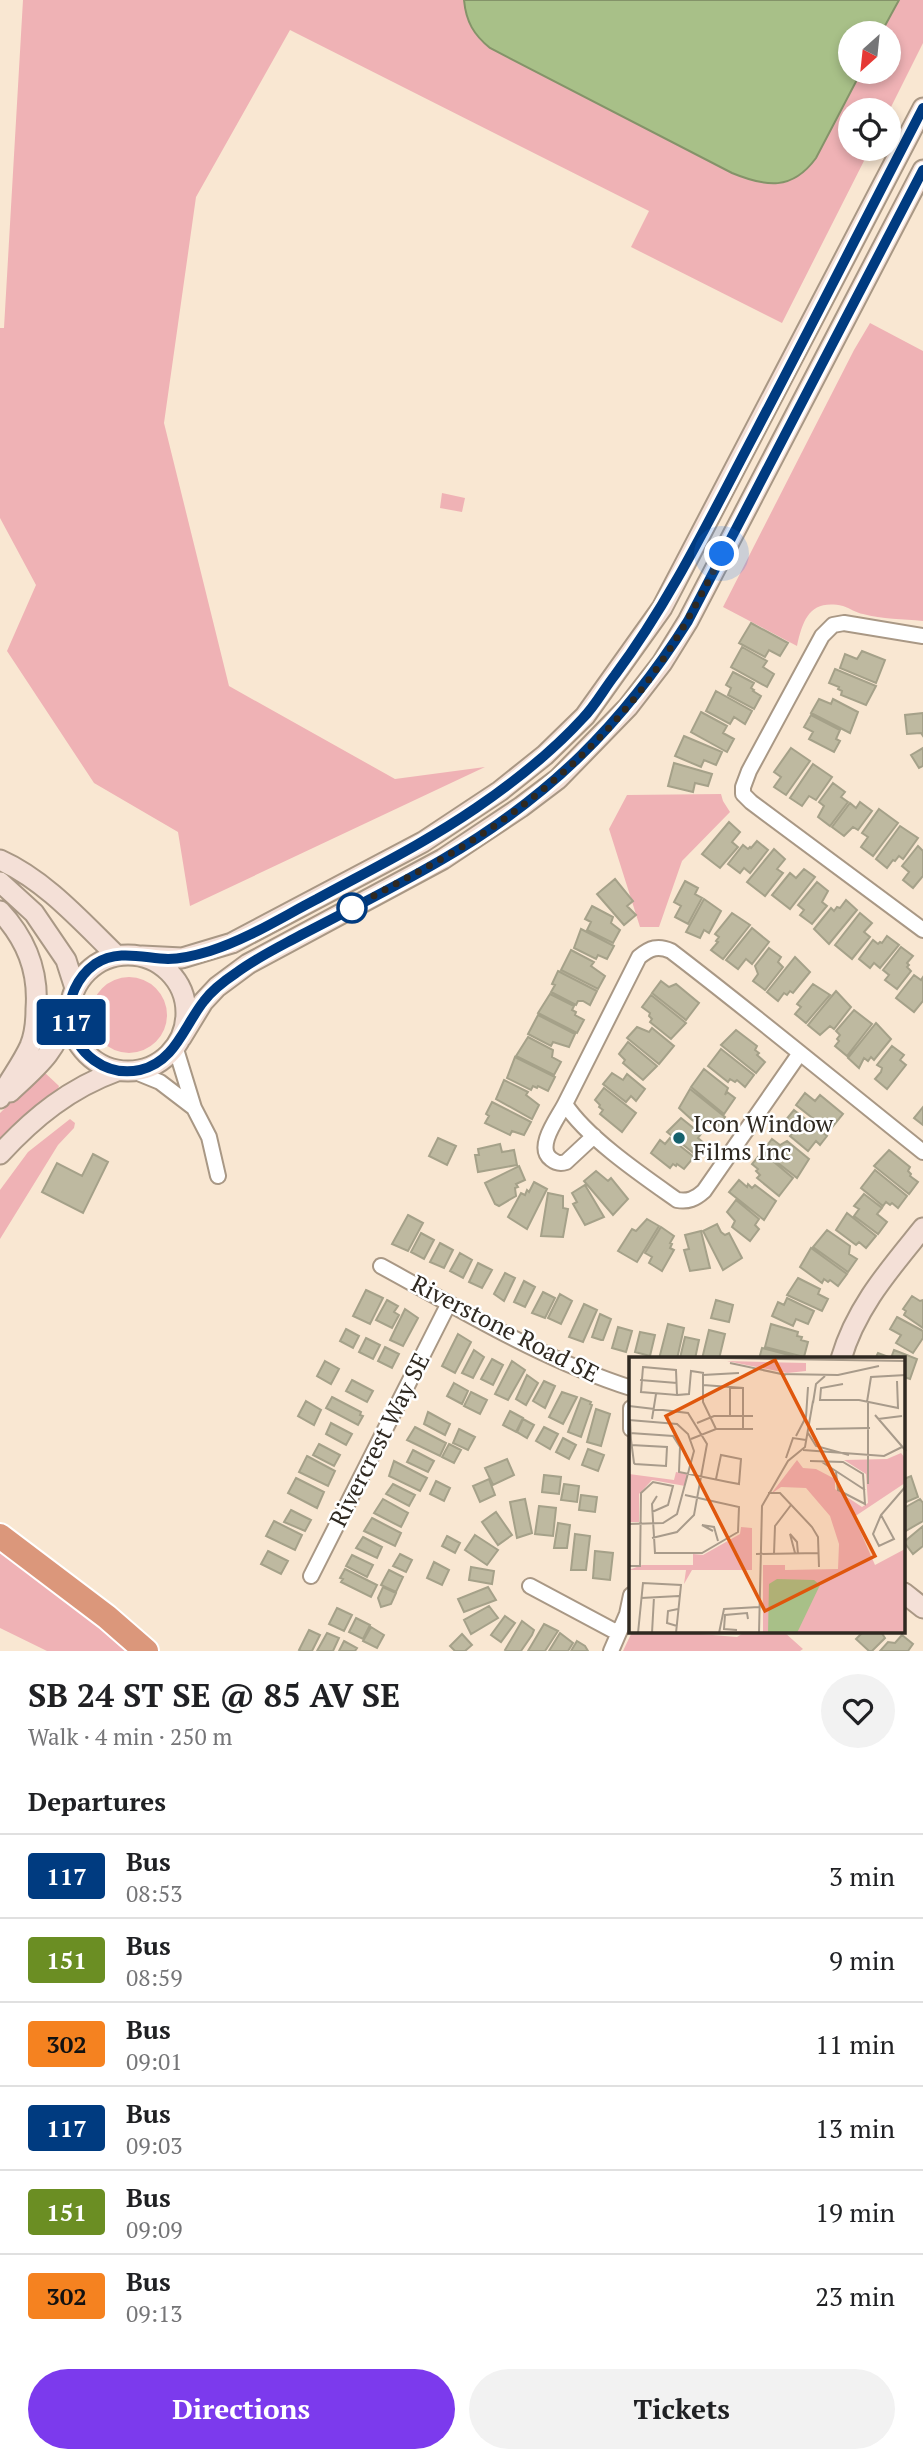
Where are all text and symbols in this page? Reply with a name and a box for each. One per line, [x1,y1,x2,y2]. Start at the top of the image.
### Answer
north arrow [838,21,901,84]
map controls [838,21,901,161]
button: locate [838,98,901,161]
your location [704,536,739,571]
unlabelled marker [337,893,367,923]
line badge: 117 [31,999,111,1045]
text: 117 [51,1006,91,1038]
place label: Icon Window Films Inc [693,1107,834,1167]
marker: Icon Window Films Inc [671,1130,687,1146]
street label: Riverstone Road SE [406,1267,605,1389]
street label: Rivercrest Way SE [322,1347,437,1532]
inset map [629,1357,906,1633]
text: SB 24 ST SE @ 85 AV SE [28,1673,400,1716]
button: heart [821,1674,895,1748]
text: Walk · 4 min · 250 m [28,1721,232,1752]
text: Departures [28,1784,166,1818]
text: Bus [126,1844,171,1878]
text: 3 min [829,1859,895,1893]
text: 117 [46,1860,87,1892]
text: 08:53 [126,1878,183,1909]
text: Bus [126,1928,171,1962]
text: 9 min [829,1943,895,1977]
text: 151 [46,1944,87,1976]
text: 08:59 [126,1962,183,1993]
text: Bus [126,2012,171,2046]
text: 11 min [815,2027,895,2061]
text: 302 [46,2028,87,2060]
text: 09:01 [126,2046,183,2077]
text: Bus [126,2096,171,2130]
text: 13 min [815,2111,895,2145]
text: 117 [46,2112,87,2144]
text: 09:03 [126,2130,183,2161]
text: Bus [126,2180,171,2214]
text: 19 min [815,2195,895,2229]
text: 151 [46,2196,87,2228]
text: 09:09 [126,2214,183,2245]
text: Bus [126,2264,171,2298]
text: 23 min [815,2279,895,2313]
text: 302 [46,2280,87,2312]
text: 09:13 [126,2298,183,2329]
button: Directions [28,2369,455,2449]
button: Tickets [469,2369,895,2449]

